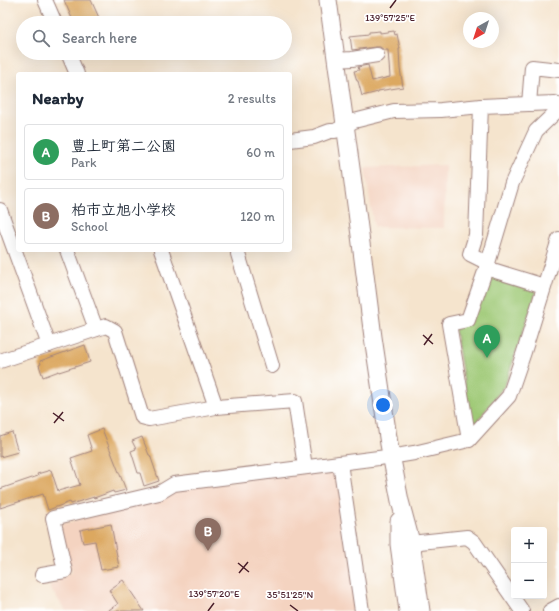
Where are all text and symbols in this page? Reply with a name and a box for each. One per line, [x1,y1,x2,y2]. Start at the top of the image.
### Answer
text: 139°57'25"E [365,11,415,24]
north arrow [463,12,499,48]
search box [16,16,292,60]
icon: search [30,27,52,49]
text: Search here [62,29,137,47]
text: Nearby [32,88,84,108]
text: 2 results [228,91,276,106]
text: 豊上町第二公園 [71,137,176,155]
text: A [42,145,50,160]
text: 60 m [246,145,275,160]
text: Park [71,155,97,170]
text: 柏市立旭小学校 [71,201,176,219]
text: B [42,209,50,224]
text: 120 m [240,209,275,224]
text: School [71,219,108,234]
pin: A [474,325,500,358]
your location [373,395,393,415]
pin: B [195,518,221,551]
map controls [511,527,547,599]
button: + [511,527,547,563]
button: − [511,563,547,599]
text: 139°57'20"E [189,587,240,600]
text: 35°51'25"N [267,588,313,601]

